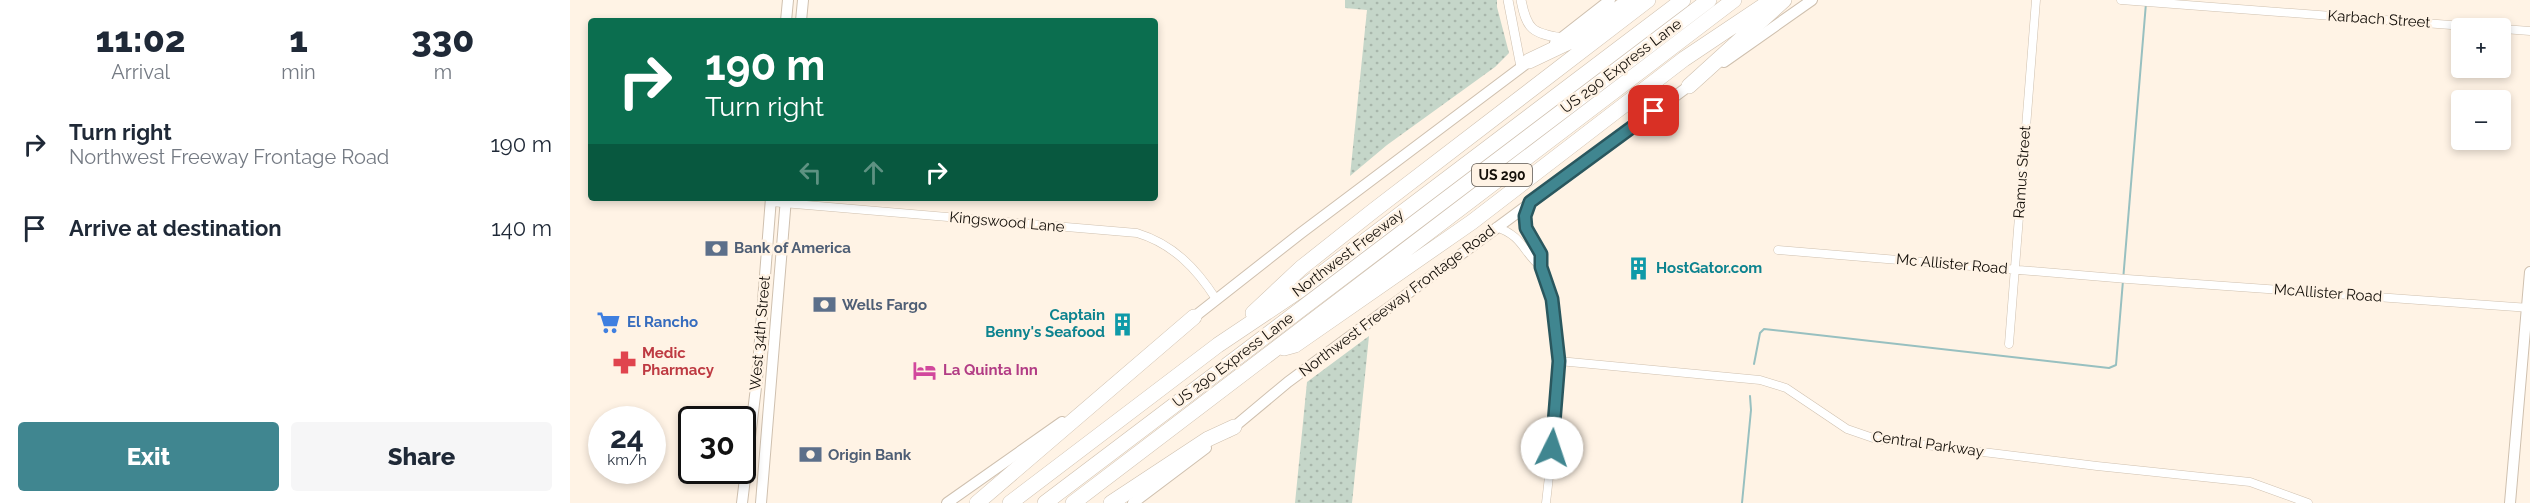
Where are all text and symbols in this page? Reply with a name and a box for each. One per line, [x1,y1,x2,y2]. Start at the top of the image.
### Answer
street label: Karbach Street [2327,6,2431,32]
street label: US 290 Express Lane [1557,15,1685,117]
text: 11:02 [96,18,186,60]
text: 1 [289,18,308,60]
text: 330 [411,18,474,60]
map controls [2451,18,2511,150]
button: + [2451,18,2511,78]
text: 190 m [705,41,825,90]
icon: right [606,42,684,120]
text: Arrival [111,60,170,84]
text: min [281,60,316,84]
text: m [434,60,452,84]
pin [1628,85,1679,136]
button: − [2451,90,2511,150]
text: Turn right [705,91,824,122]
icon: arrive [1637,94,1670,127]
text: Turn right [69,119,172,145]
street label: Ramus Street [2010,125,2034,219]
icon: right [18,128,51,161]
text: 190 m [490,131,552,157]
text: Northwest Freeway Frontage Road [69,145,389,169]
icon: left [794,156,827,189]
icon: ahead [857,156,890,189]
icon: right [920,156,953,189]
road number: US 290 [1472,164,1532,186]
street label: Northwest Freeway [1289,205,1407,301]
street label: Kingswood Lane [949,208,1065,236]
icon: arrive [18,212,51,245]
text: Arrive at destination [69,215,282,241]
text: 140 m [491,215,552,241]
street label: Northwest Freeway Frontage Road [1296,222,1498,380]
bank icon: Bank of America [703,235,729,261]
place label: Bank of America [734,239,851,257]
street label: Mc Allister Road [1895,250,2009,278]
building icon: HostGator.com [1625,255,1651,281]
place label: HostGator.com [1656,259,1762,277]
street label: West 34th Street [746,275,774,391]
street label: McAllister Road [2273,280,2383,306]
bank icon: Wells Fargo [811,292,837,318]
place label: Wells Fargo [842,296,927,314]
place label: Captain Benny's Seafood [985,306,1105,341]
supermarket icon: El Rancho [596,309,622,335]
street label: US 290 Express Lane [1169,309,1297,411]
building icon: Captain Benny's Seafood [1110,311,1136,337]
place label: El Rancho [627,313,698,331]
place label: Medic Pharmacy [642,344,715,379]
pharmacy icon: Medic Pharmacy [611,349,637,375]
hotel icon: La Quinta Inn [912,357,938,383]
place label: La Quinta Inn [943,361,1038,379]
speed limit sign: 30 [678,406,756,484]
position arrow [1520,416,1584,480]
text: 24 [610,420,644,455]
button: Exit [18,422,279,491]
button: Share [291,422,552,491]
street label: Central Parkway [1871,427,1985,461]
bank icon: Origin Bank [797,442,823,468]
place label: Origin Bank [828,446,912,464]
text: km/h [607,451,647,469]

